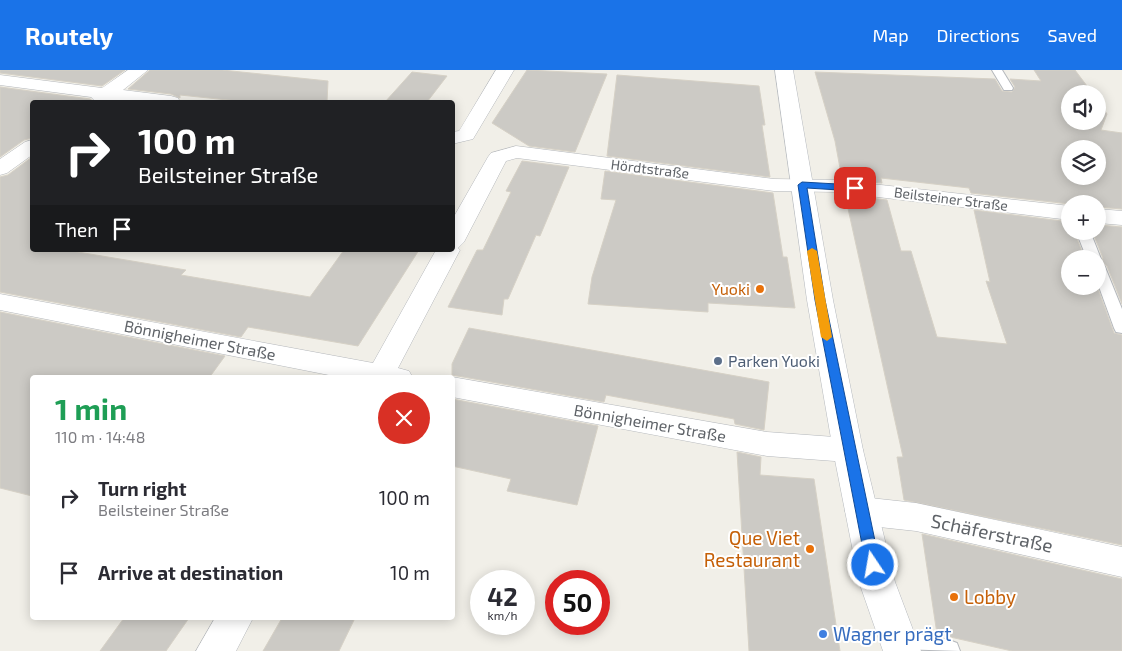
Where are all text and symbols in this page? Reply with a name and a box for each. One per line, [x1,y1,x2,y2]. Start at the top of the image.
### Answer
text: Routely [25,21,113,50]
text: Map [872,24,909,46]
text: Directions [937,24,1020,46]
text: Saved [1048,24,1097,46]
map controls [1061,85,1106,295]
button: sound [1061,85,1106,130]
text: 100 m [138,119,236,161]
icon: right [55,120,120,185]
button: layers [1061,140,1106,185]
street label: Hördtstraße [610,155,690,182]
text: Beilsteiner Straße [138,161,318,187]
pin [834,167,876,209]
icon: arrive [841,174,869,202]
street label: Beilsteiner Straße [893,183,1009,214]
button: + [1061,195,1106,240]
icon: arrive [108,215,136,243]
text: Then [55,218,98,241]
button: − [1061,250,1106,295]
place label: Yuoki [711,279,750,298]
marker: Yuoki [754,283,766,295]
street label: Bönnigheimer Straße [123,315,278,364]
place label: Parken Yuoki [728,351,820,370]
marker: Parken Yuoki [712,355,724,367]
text: 1 min [55,390,127,426]
button: close [378,392,430,444]
street label: Bönnigheimer Straße [573,400,728,445]
text: 110 m · 14:48 [55,427,145,446]
text: Turn right [98,477,186,500]
icon: right [55,484,83,512]
text: 100 m [379,486,430,509]
text: Beilsteiner Straße [98,500,229,519]
street label: Schäferstraße [929,508,1055,557]
place label: Que Viet Restaurant [704,526,800,571]
position arrow [846,538,898,590]
marker: Que Viet Restaurant [804,543,816,555]
icon: arrive [55,559,83,587]
text: Arrive at destination [98,561,283,584]
text: 10 m [390,561,430,584]
speed limit sign: 50 [545,570,610,635]
text: 42 [487,581,518,611]
place label: Lobby [964,585,1016,608]
marker: Lobby [948,591,960,603]
text: km/h [488,608,517,622]
place label: Wagner prägt [833,622,951,645]
marker: Wagner prägt [817,628,829,640]

